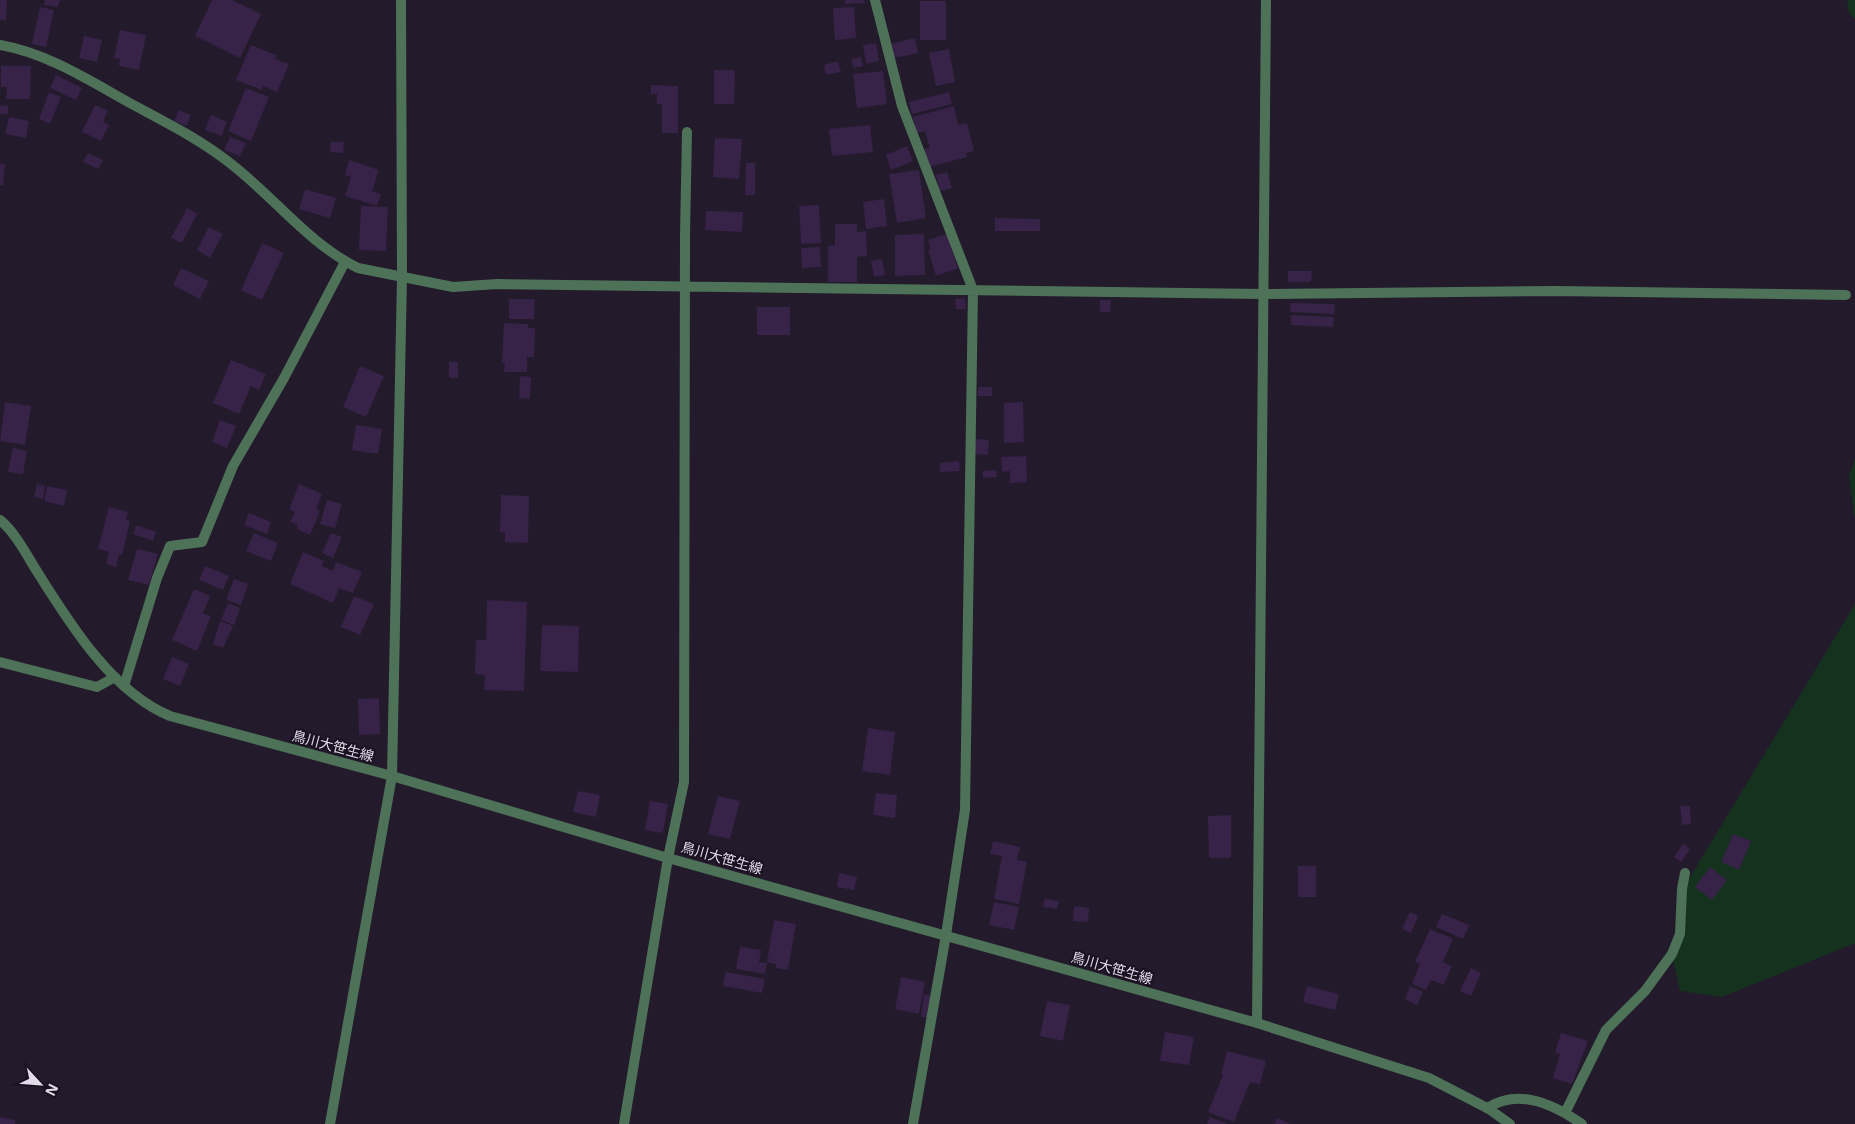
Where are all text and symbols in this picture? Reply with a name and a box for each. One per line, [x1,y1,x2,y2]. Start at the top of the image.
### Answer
street label: 鳥川大笹生線 [290,725,376,766]
street label: 鳥川大笹生線 [679,837,765,878]
street label: 鳥川大笹生線 [1069,947,1155,988]
north arrow [15,1059,65,1109]
text: N [41,1081,63,1099]

